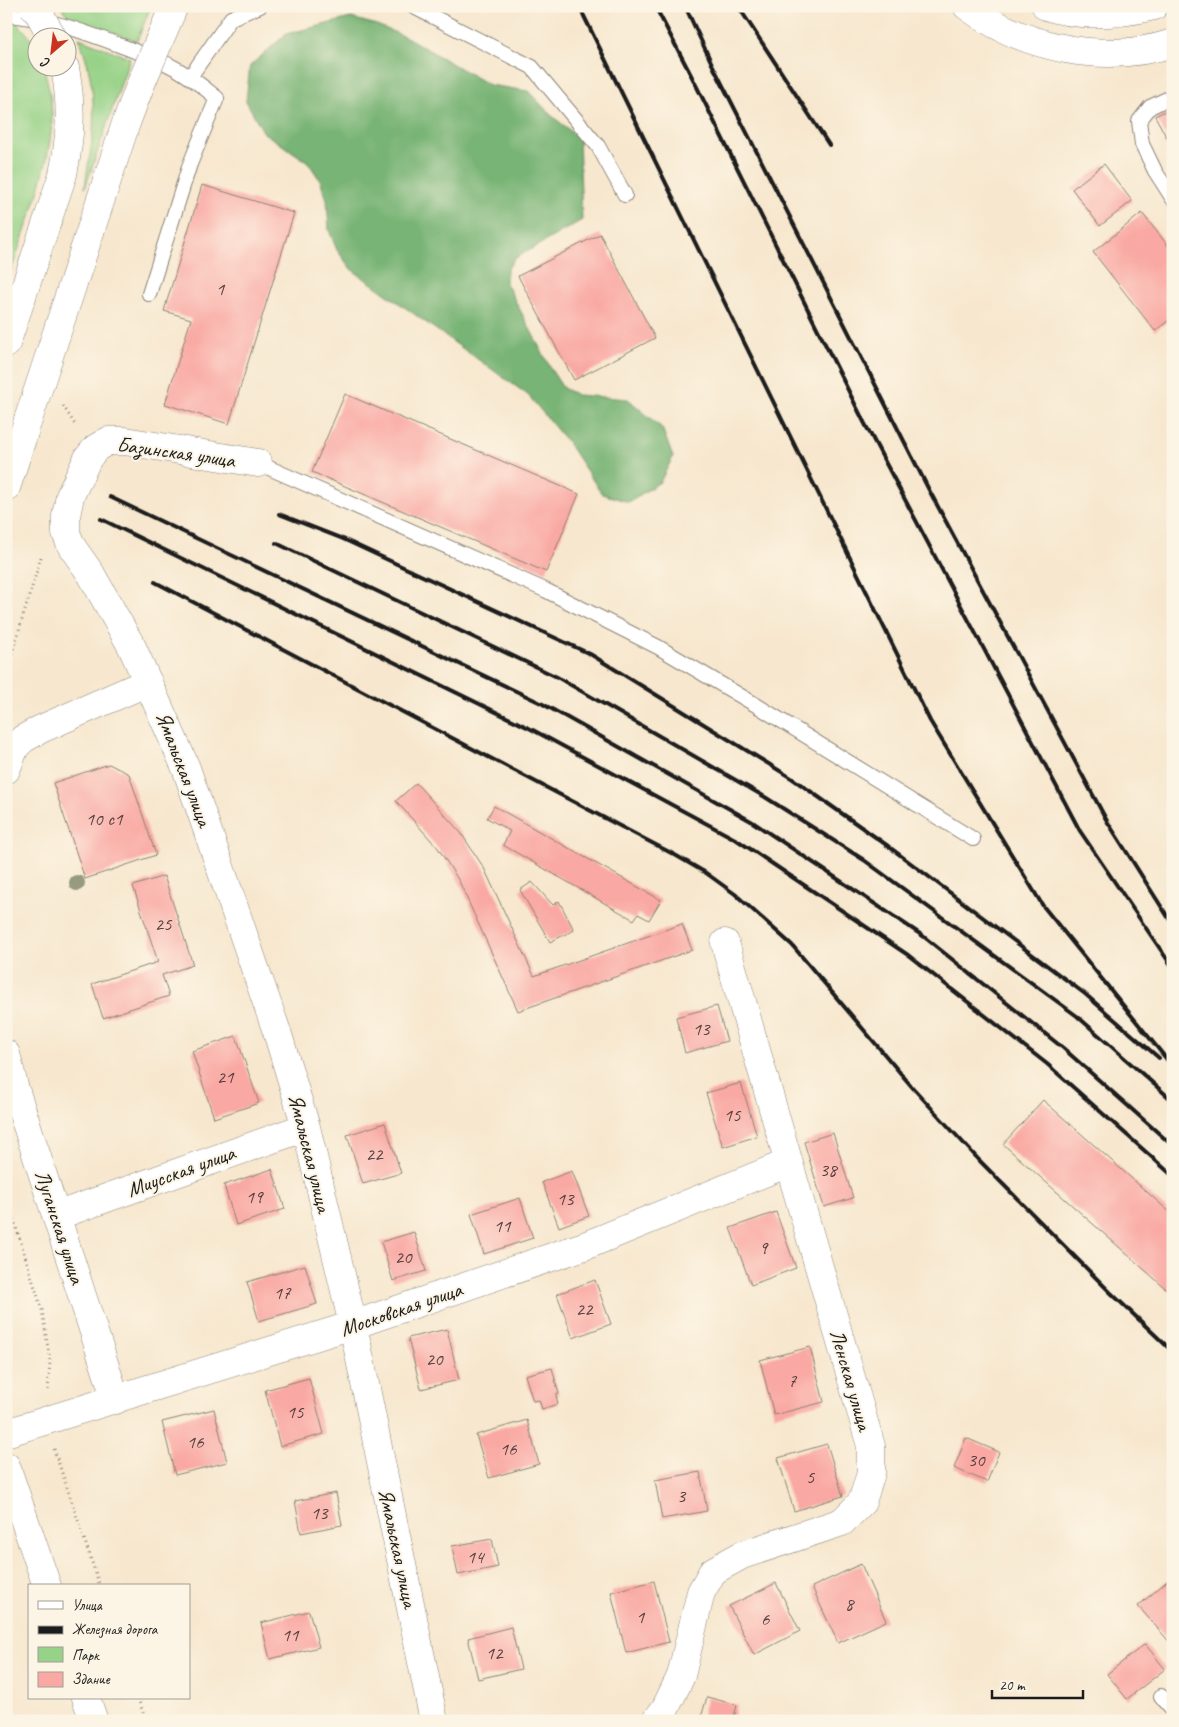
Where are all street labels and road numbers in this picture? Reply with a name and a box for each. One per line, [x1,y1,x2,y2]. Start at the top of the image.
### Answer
street label: Базинская улица [115,431,238,474]
street label: Ямальская улица [150,708,219,832]
street label: Ямальская улица [283,1091,338,1217]
street label: Миусская улица [124,1139,240,1203]
street label: Луганская улица [29,1167,91,1289]
street label: Московская улица [337,1275,467,1342]
street label: Ленская улица [824,1326,878,1436]
street label: Ямальская улица [373,1486,424,1612]

